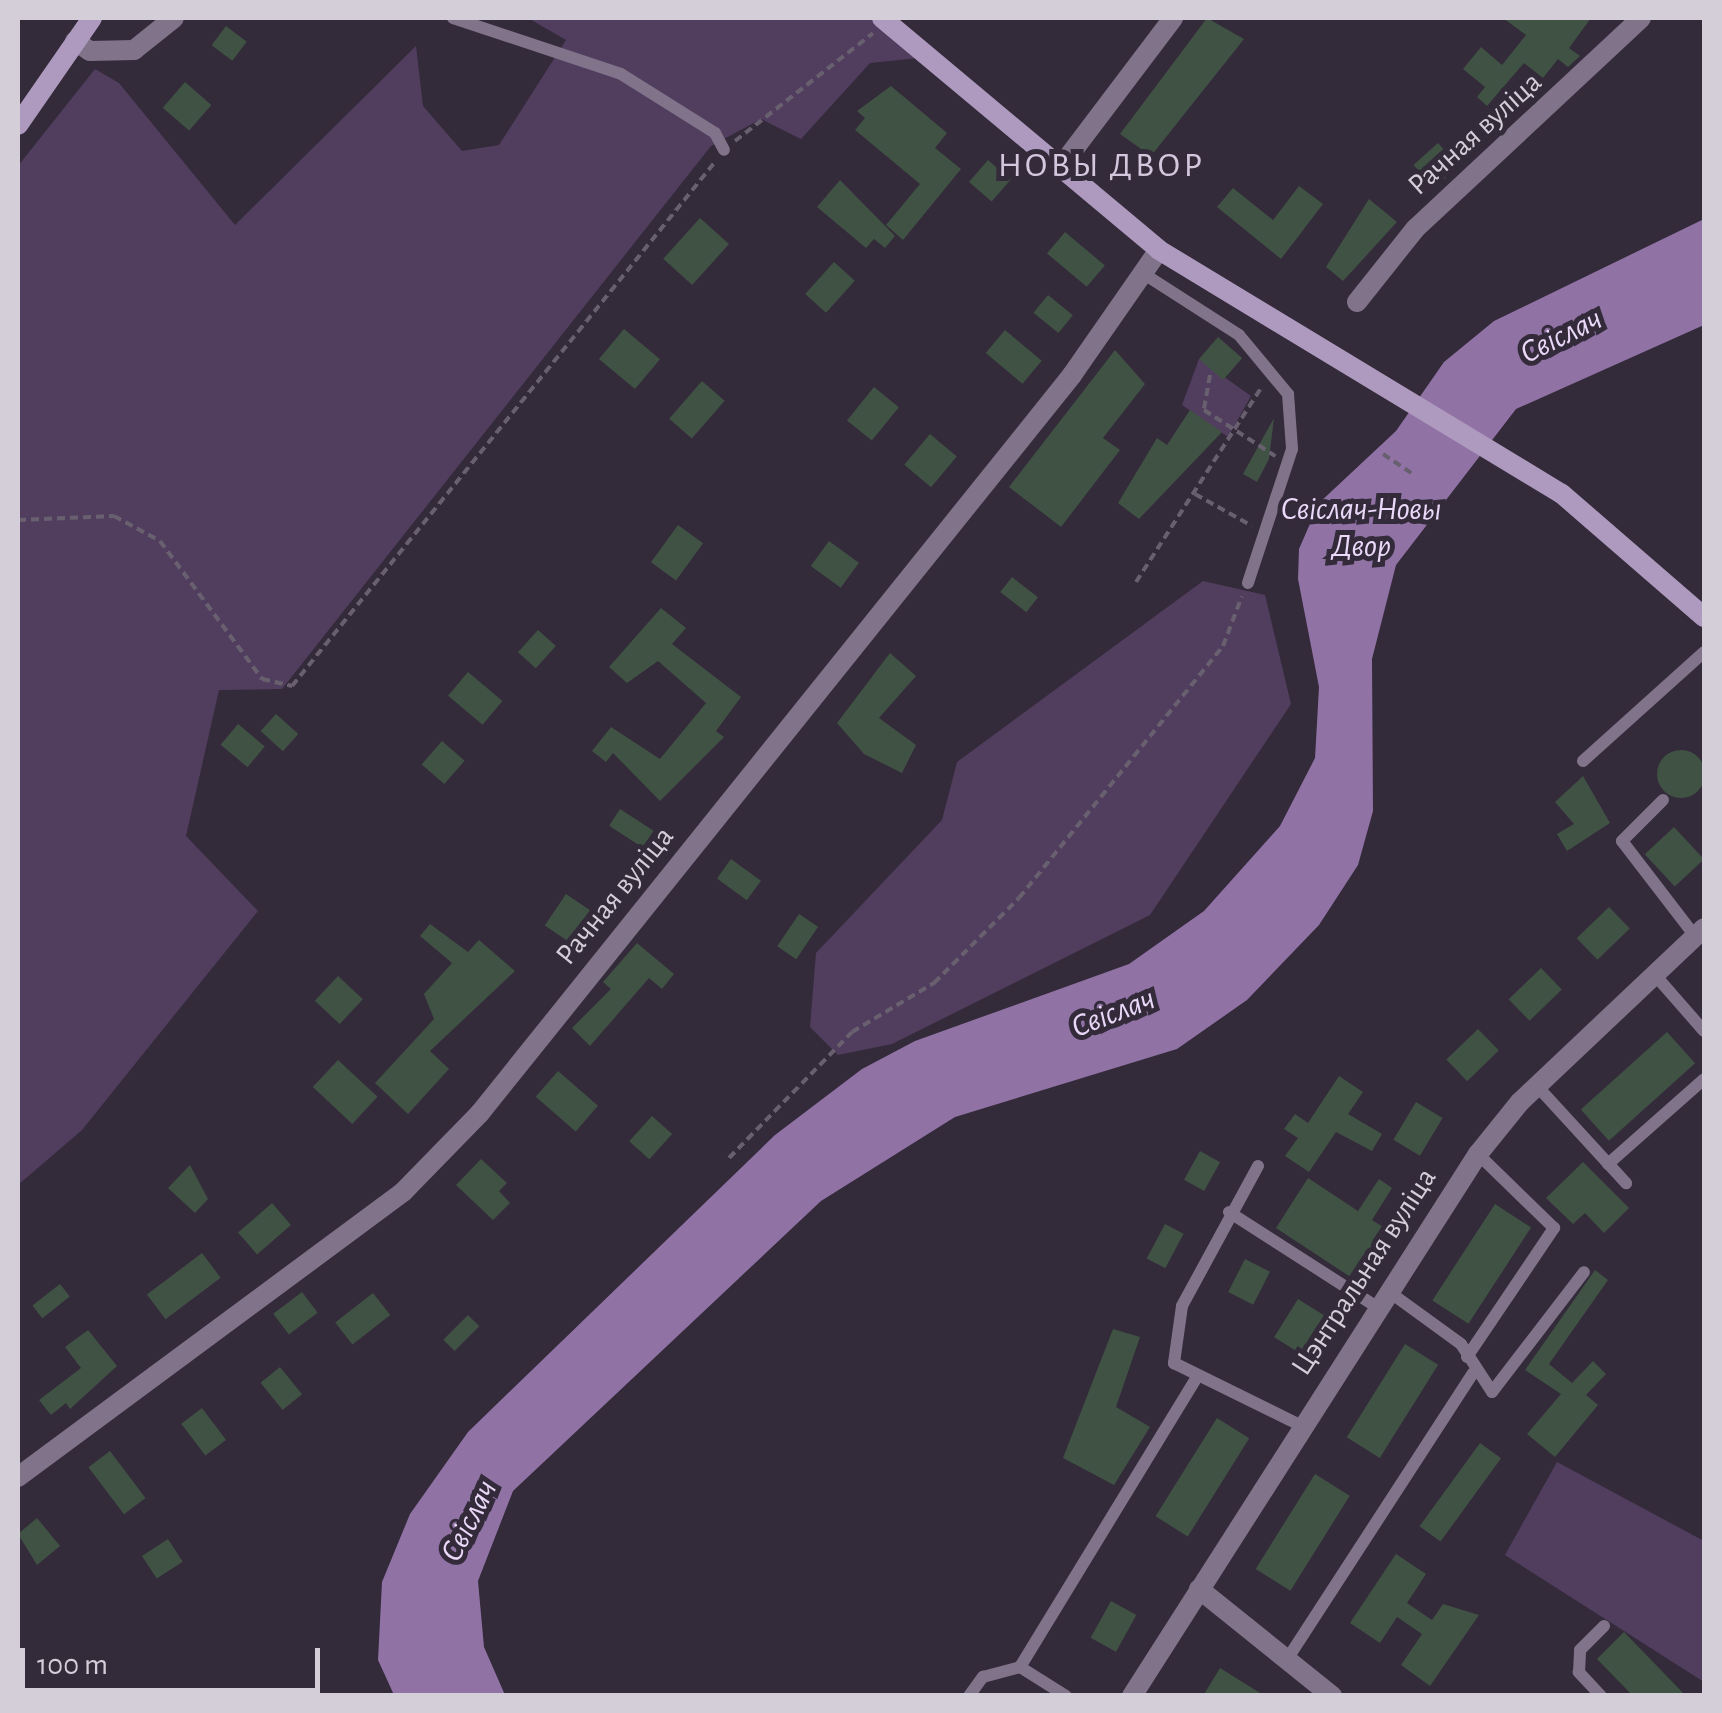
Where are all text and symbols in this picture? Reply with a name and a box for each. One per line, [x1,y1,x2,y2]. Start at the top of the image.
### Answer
street label: Рачная вуліца [1401,65,1549,203]
district label: НОВЫ ДВОР [998,145,1204,187]
water label: Свіслач [1514,300,1608,372]
water label: Свіслач-Новы Двор [1280,491,1442,566]
street label: Рачная вуліца [548,820,682,972]
water label: Свіслач [1066,980,1160,1046]
street label: Цэнтральная вуліца [1283,1161,1445,1383]
water label: Свіслач [432,1474,506,1568]
scale bar [25,1628,325,1690]
text: 100 m [37,1650,108,1680]

